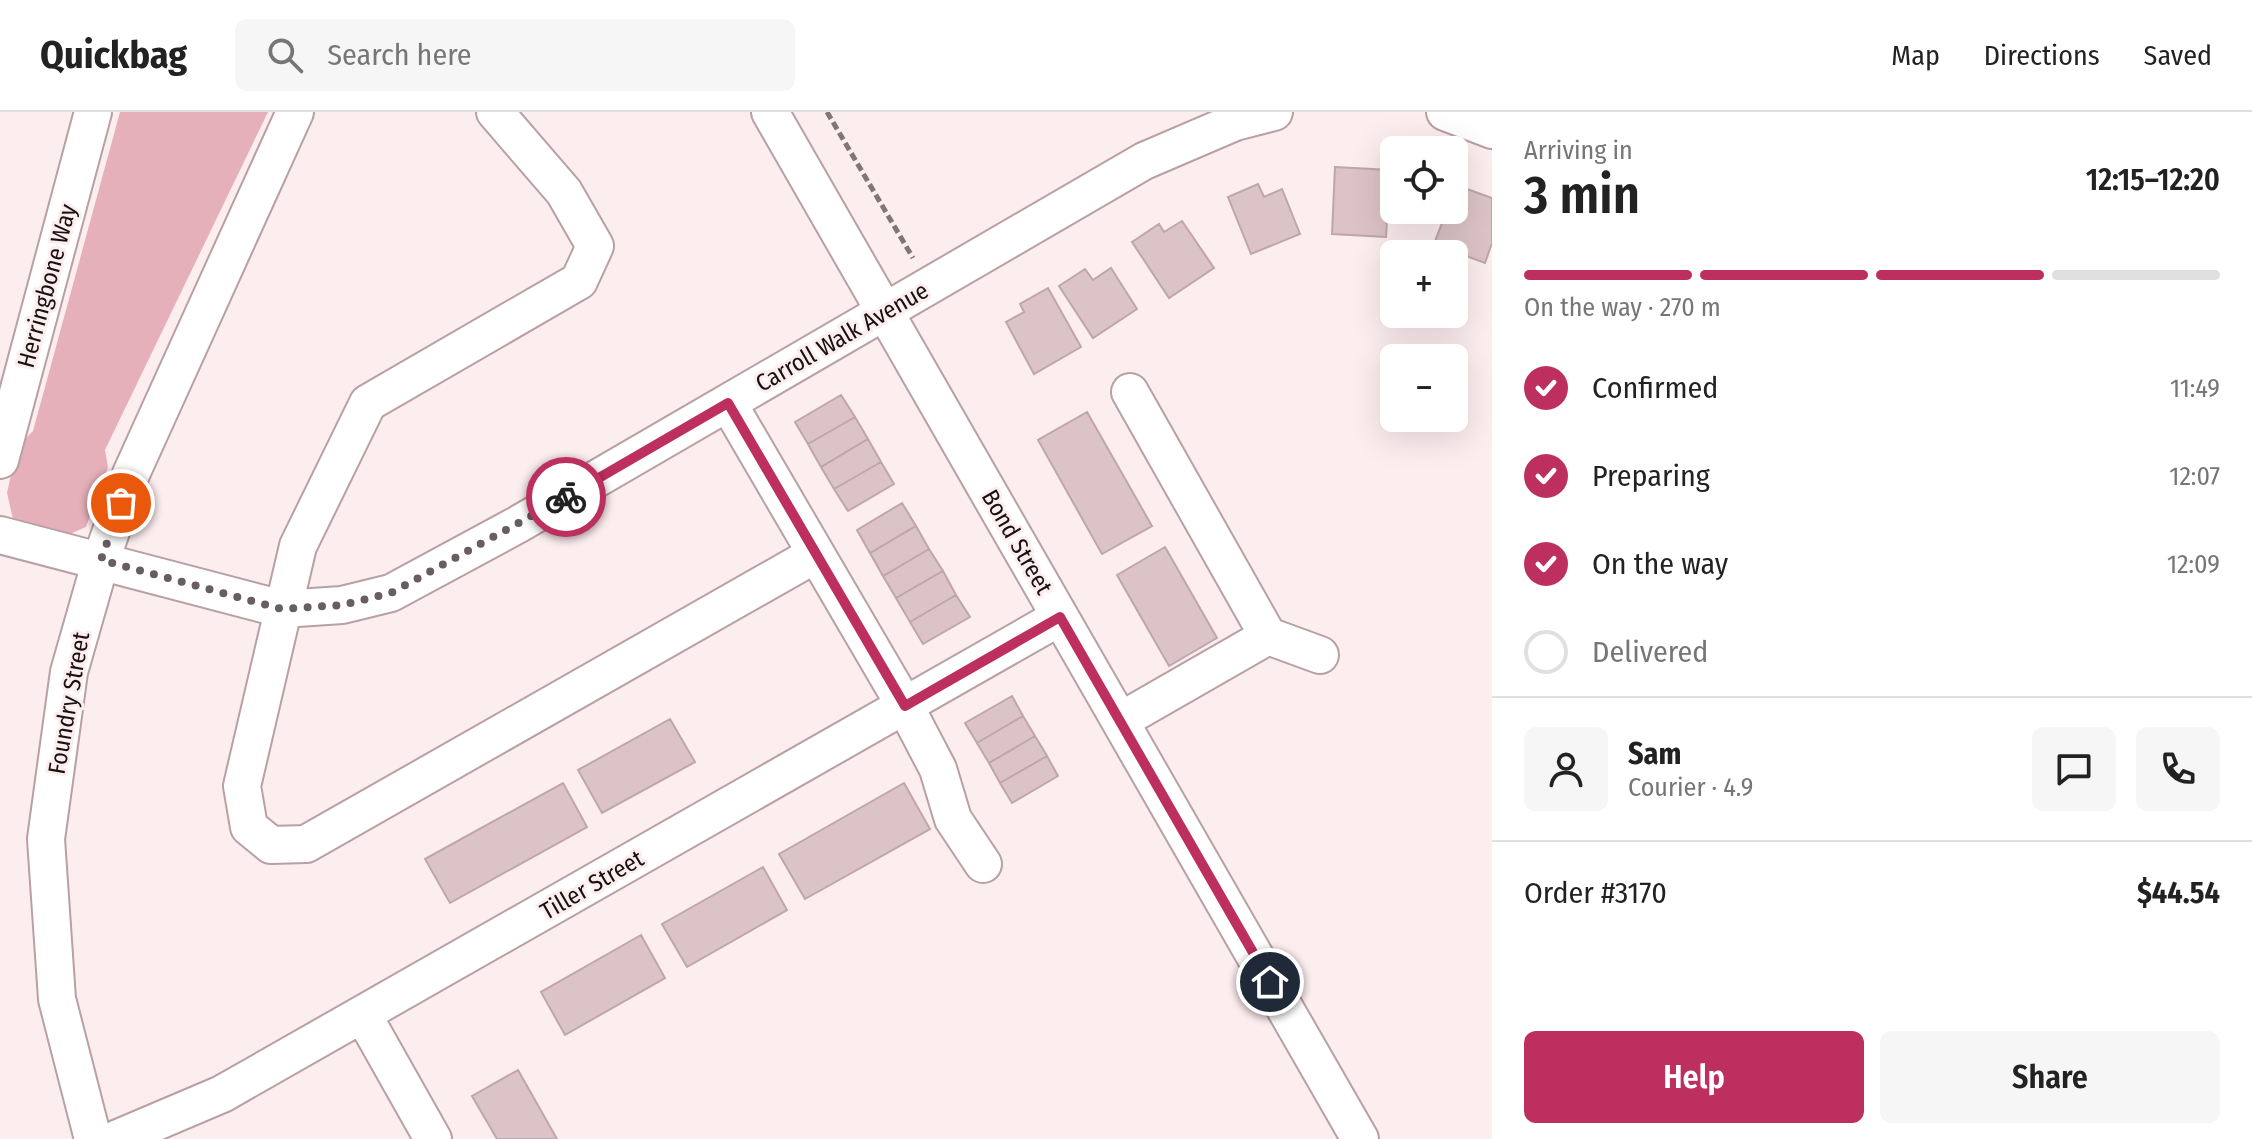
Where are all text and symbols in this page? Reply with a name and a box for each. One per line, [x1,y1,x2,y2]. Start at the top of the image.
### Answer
search box [235,19,795,91]
text: Quickbag [40,32,187,78]
icon: search [263,33,307,77]
text: Search here [327,37,472,73]
text: Map [1891,39,1940,72]
text: Directions [1984,39,2100,72]
text: Saved [2144,39,2212,72]
text: Arriving in [1524,135,1633,166]
map controls [1380,136,1468,432]
button: locate [1380,136,1468,224]
text: 12:15–12:20 [2086,162,2220,198]
text: 3 min [1524,164,1640,227]
street label: Herringbone Way [12,201,82,371]
button: + [1380,240,1468,328]
street label: Carroll Walk Avenue [751,276,933,398]
text: On the way · 270 m [1524,292,1721,323]
button: − [1380,344,1468,432]
icon: check [1524,366,1568,410]
text: Confirmed [1592,370,1718,406]
text: 11:49 [2170,373,2220,404]
icon: check [1524,454,1568,498]
courier [526,457,606,537]
text: Preparing [1592,458,1710,494]
text: 12:07 [2169,461,2220,492]
pin [87,469,155,537]
icon: bike [544,475,588,519]
icon: bag [99,481,143,525]
street label: Bond Street [976,485,1058,599]
icon: check [1524,542,1568,586]
text: On the way [1592,546,1728,582]
text: 12:09 [2167,549,2220,580]
street label: Foundry Street [43,629,95,776]
text: Delivered [1592,634,1708,670]
button: person [1524,727,1608,811]
button: chat [2032,727,2116,811]
button: phone [2136,727,2220,811]
text: Sam [1628,736,1681,772]
text: Courier · 4.9 [1628,772,1753,803]
street label: Tiller Street [535,844,649,926]
text: Order #3170 [1524,875,1667,911]
text: $44.54 [2137,875,2220,911]
pin [1236,948,1304,1016]
icon: home [1248,960,1292,1004]
button: Help [1524,1031,1864,1123]
button: Share [1880,1031,2220,1123]

